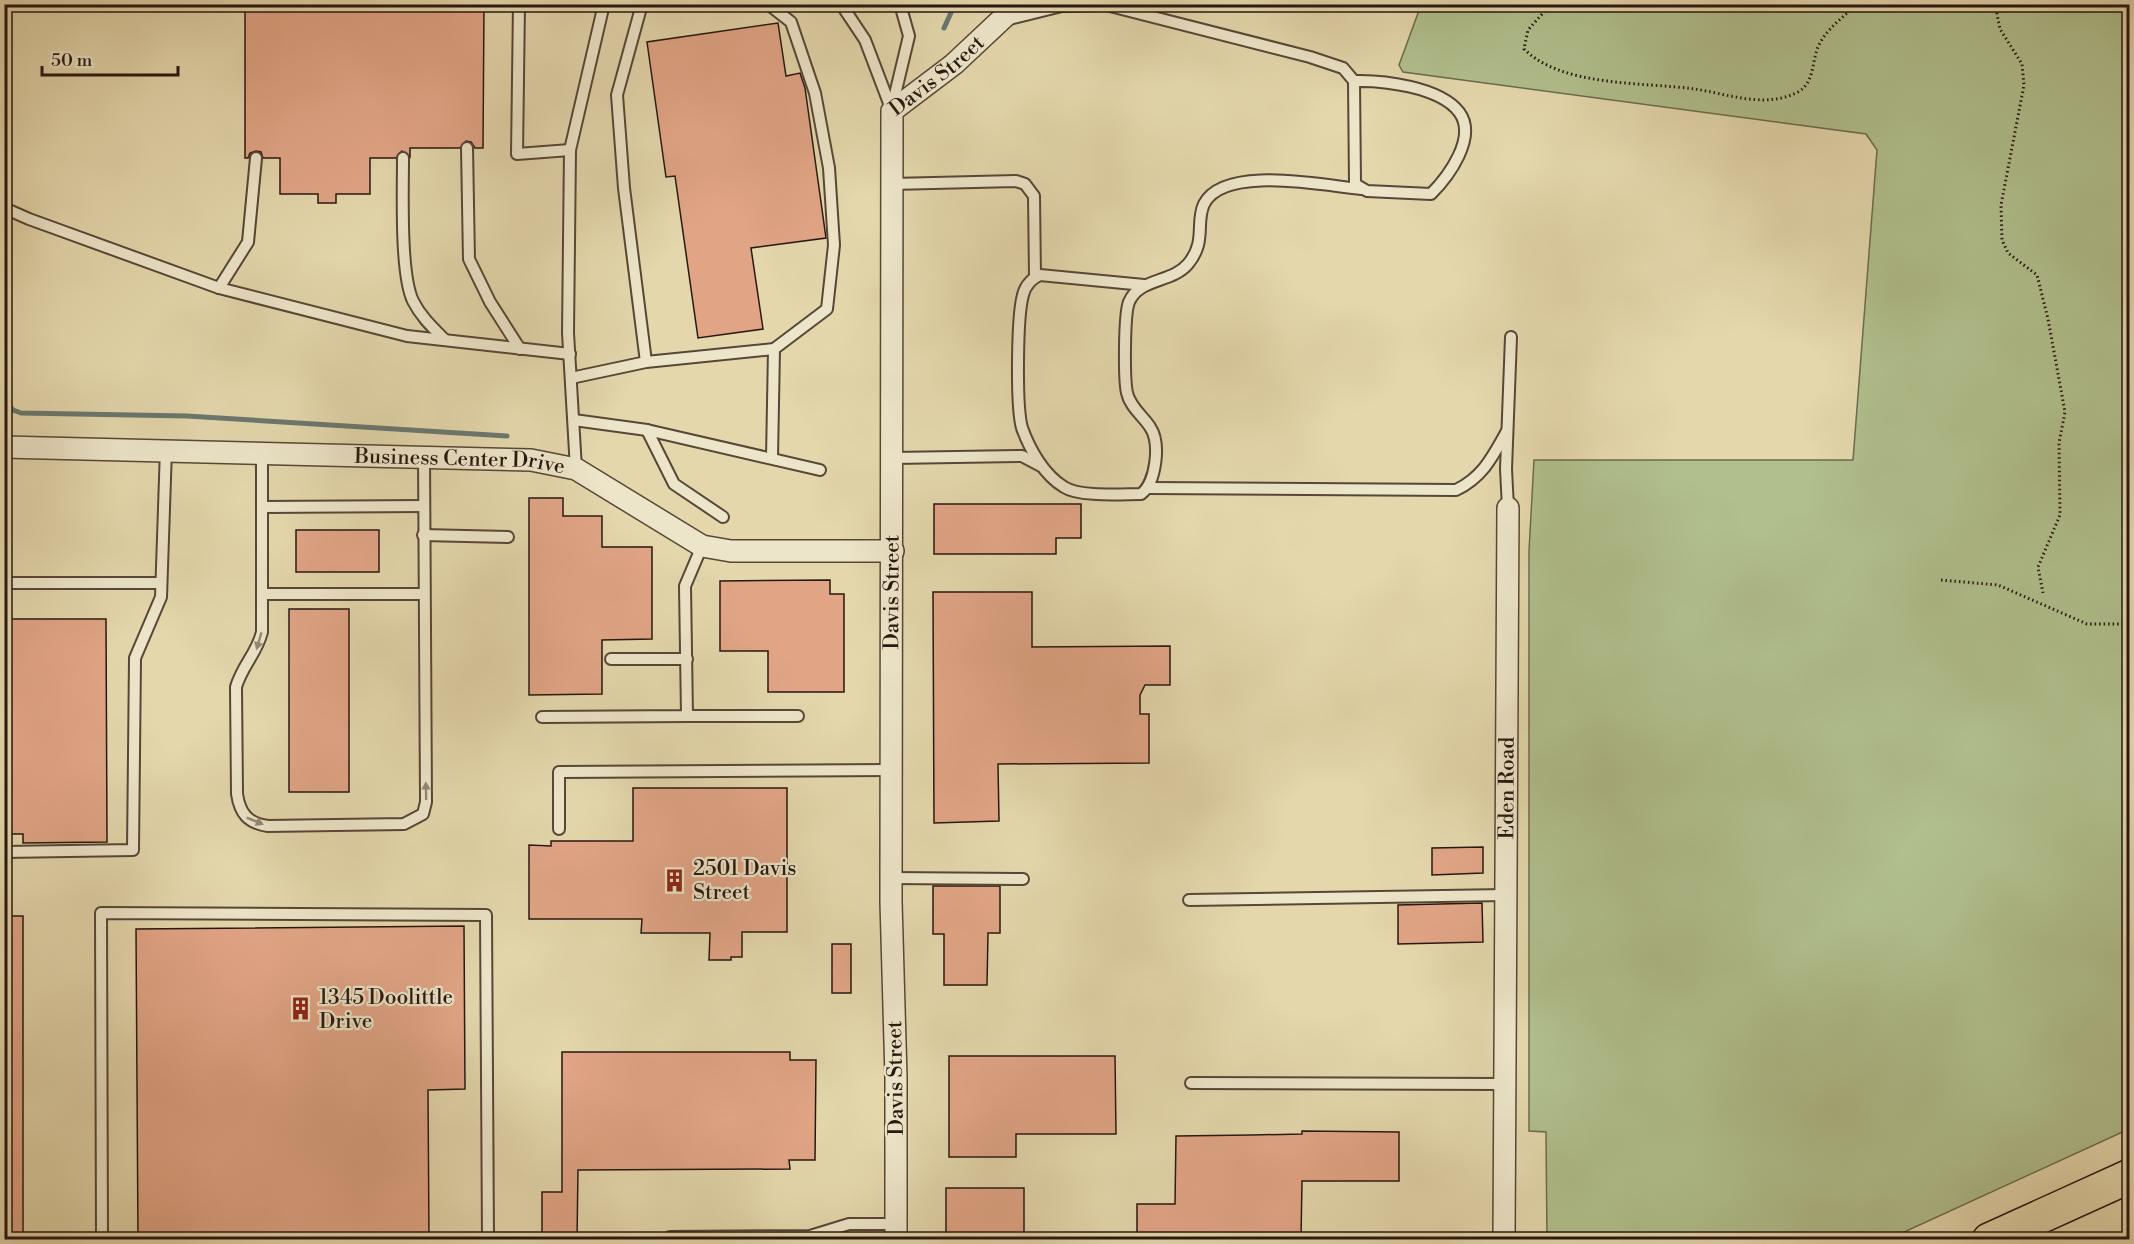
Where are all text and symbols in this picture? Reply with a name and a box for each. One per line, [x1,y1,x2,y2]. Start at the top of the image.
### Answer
street label: Davis Street [884,30,991,122]
scale bar [42,39,178,77]
text: 50 m [51,49,93,72]
street label: Business Center Drive [353,444,567,480]
street label: Davis Street [879,534,905,649]
one-way arrow [254,633,263,651]
street label: Eden Road [1494,737,1521,839]
one-way arrow [421,781,431,800]
one-way arrow [247,816,265,826]
place label: 2501 Davis Street [693,856,797,906]
building icon: 2501 Davis Street [662,867,688,893]
place label: 1345 Doolittle Drive [319,985,453,1035]
building icon: 1345 Doolittle Drive [288,996,314,1022]
street label: Davis Street [882,1020,910,1136]

